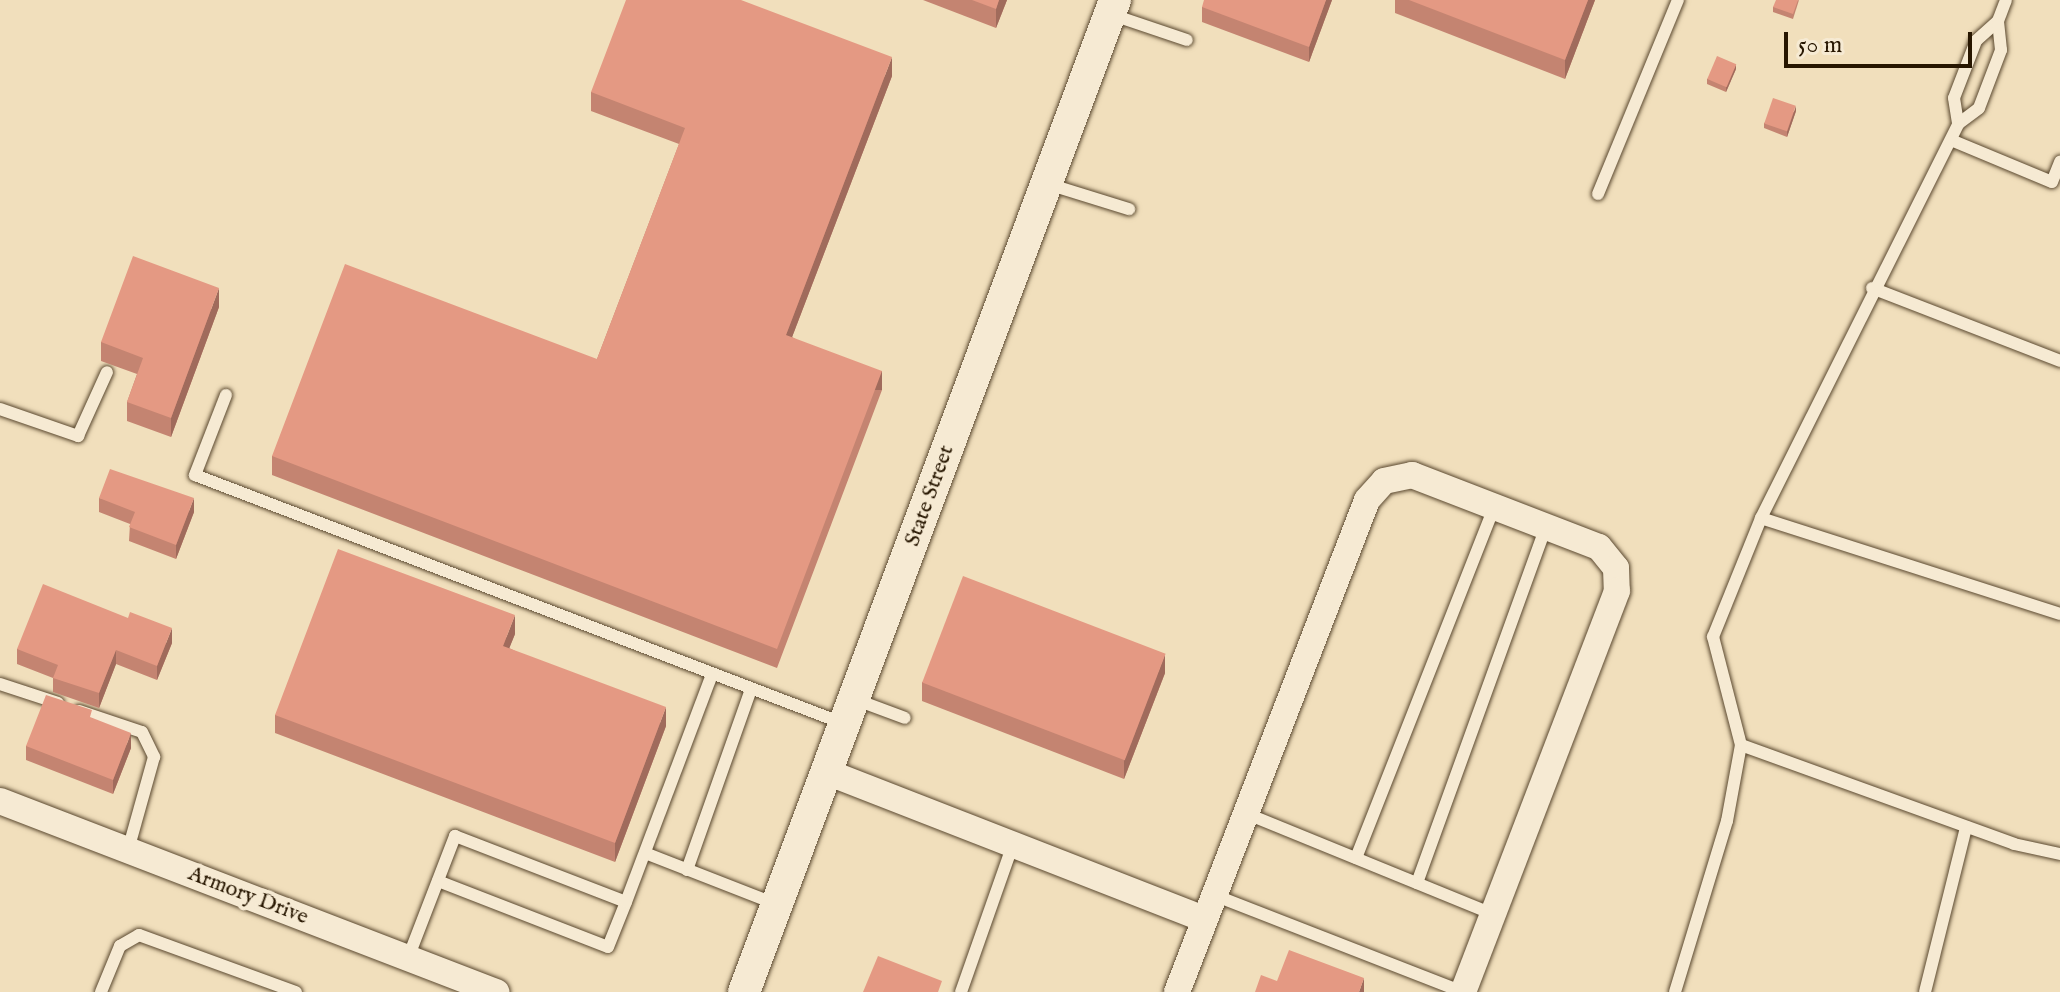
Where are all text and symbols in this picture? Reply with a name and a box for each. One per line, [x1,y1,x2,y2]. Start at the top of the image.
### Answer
scale bar [1788,16,1976,66]
text: 50 m [1798,30,1842,61]
street label: State Street [900,442,960,550]
street label: Armory Drive [184,861,312,931]

